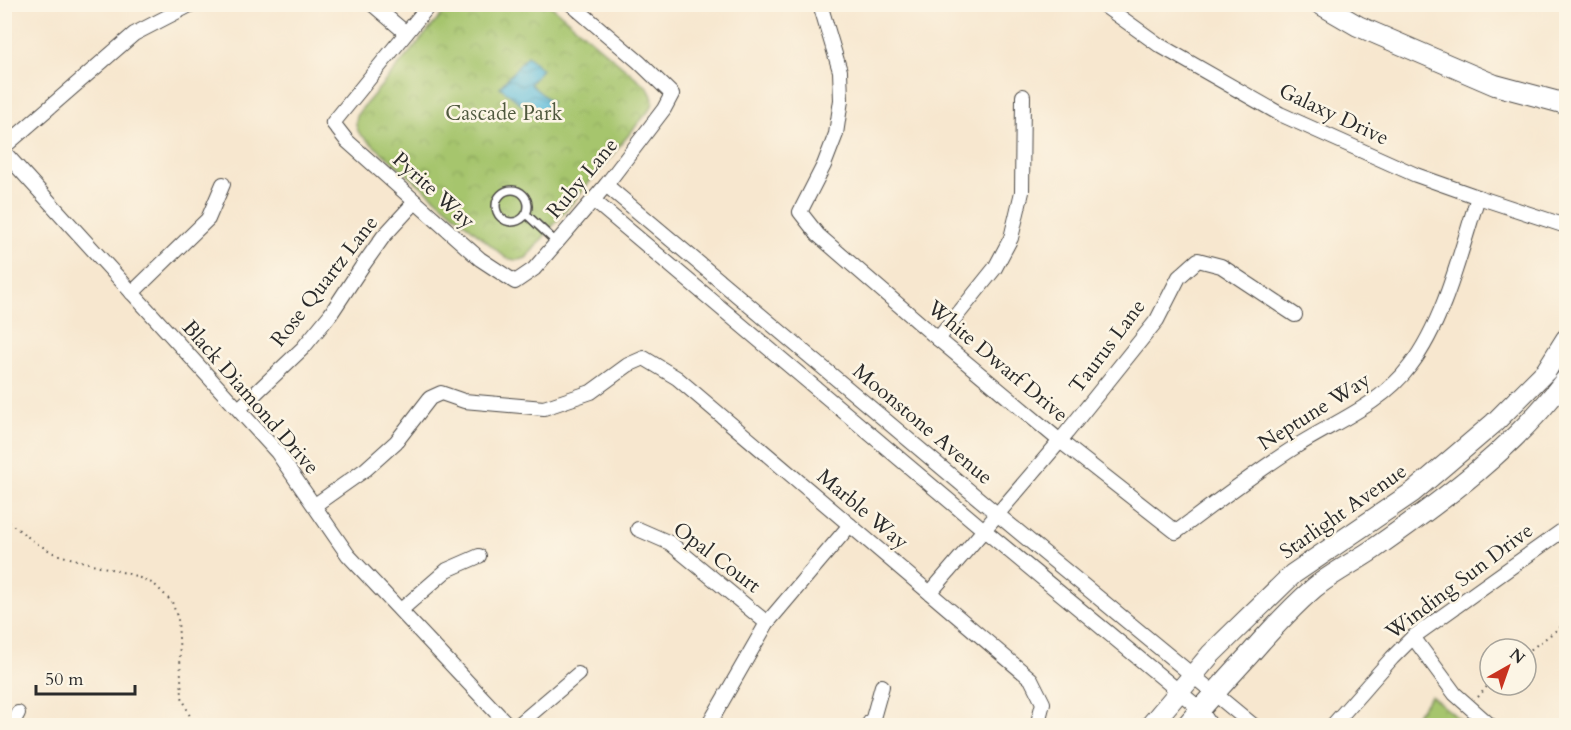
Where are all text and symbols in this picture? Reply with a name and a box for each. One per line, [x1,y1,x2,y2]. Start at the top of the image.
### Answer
street label: Galaxy Drive [1274,76,1393,153]
park label: Cascade Park [445,99,564,128]
street label: Ruby Lane [540,132,625,225]
street label: Pyrite Way [386,145,481,235]
street label: Rose Quartz Lane [264,210,385,353]
street label: White Dwarf Drive [920,293,1074,429]
street label: Taurus Lane [1062,293,1152,399]
street label: Black Diamond Drive [175,314,326,481]
street label: Moonstone Avenue [846,357,999,492]
street label: Neptune Way [1253,365,1376,457]
street label: Starlight Avenue [1274,457,1413,566]
street label: Marble Way [811,462,915,556]
street label: Opal Court [667,515,767,600]
street label: Winding Sun Drive [1379,516,1539,647]
north arrow [1478,637,1538,697]
text: N [1505,643,1529,669]
scale bar [36,658,135,696]
text: 50 m [45,667,84,692]

